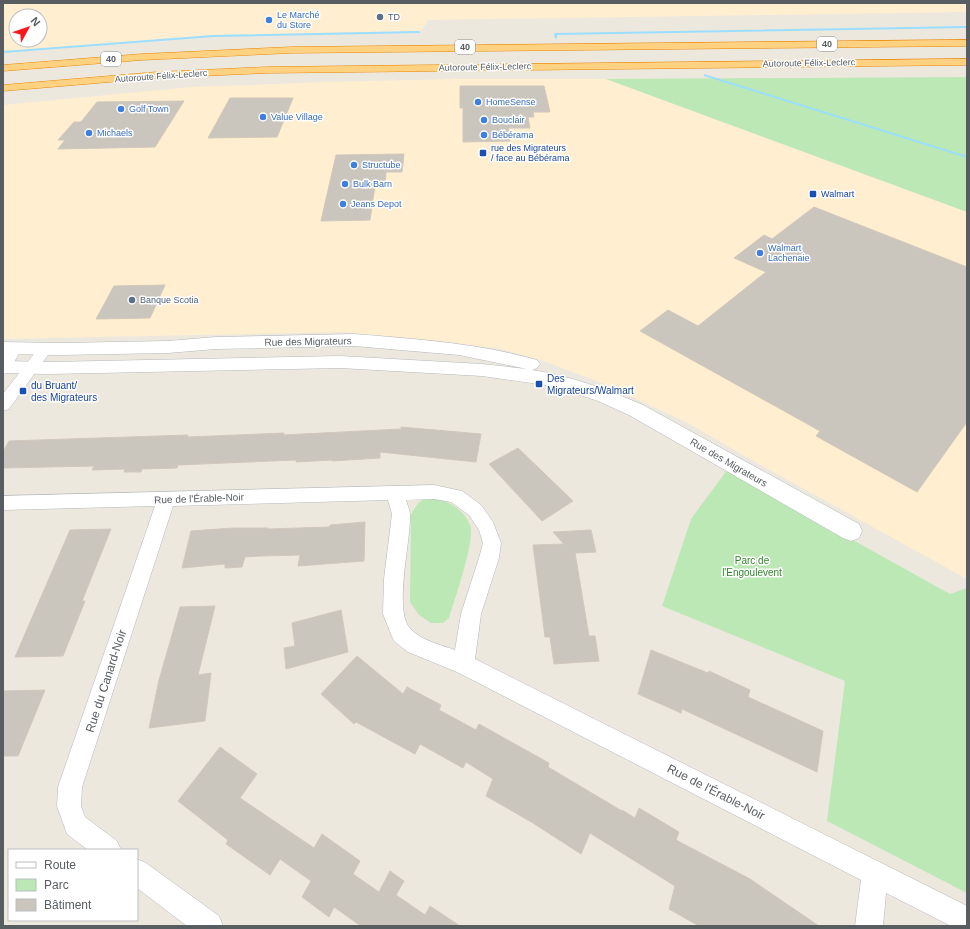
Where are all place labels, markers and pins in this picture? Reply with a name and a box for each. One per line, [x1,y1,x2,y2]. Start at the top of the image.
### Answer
place label: Le Marché du Store [277,10,320,30]
marker: TD [375,12,385,22]
place label: TD [388,12,400,22]
marker: Le Marché du Store [264,15,274,25]
marker: HomeSense [473,97,483,107]
place label: HomeSense [486,97,536,107]
marker: Golf Town [116,104,126,114]
place label: Golf Town [129,104,169,114]
marker: Value Village [258,112,268,122]
place label: Value Village [271,112,323,122]
marker: Bouclair [479,115,489,125]
place label: Bouclair [492,115,525,125]
marker: Michaels [84,128,94,138]
place label: Michaels [97,128,133,138]
marker: Bébérama [479,130,489,140]
place label: Bébérama [492,130,534,140]
place label: rue des Migrateurs / face au Bébérama [491,143,570,163]
marker: rue des Migrateurs / face au Bébérama [478,148,488,158]
marker: Structube [349,160,359,170]
place label: Structube [362,160,401,170]
marker: Bulk Barn [340,179,350,189]
place label: Bulk Barn [353,179,392,189]
marker: Walmart [808,189,818,199]
place label: Walmart [821,189,855,199]
marker: Jeans Depot [338,199,348,209]
place label: Jeans Depot [351,199,402,209]
place label: Walmart Lachenaie [768,243,810,263]
marker: Walmart Lachenaie [755,248,765,258]
marker: Banque Scotia [127,295,137,305]
place label: Banque Scotia [140,295,199,305]
place label: Des Migrateurs/Walmart [547,373,634,396]
marker: Des Migrateurs/Walmart [534,379,544,389]
place label: du Bruant/ des Migrateurs [31,380,97,403]
marker: du Bruant/ des Migrateurs [18,386,28,396]

